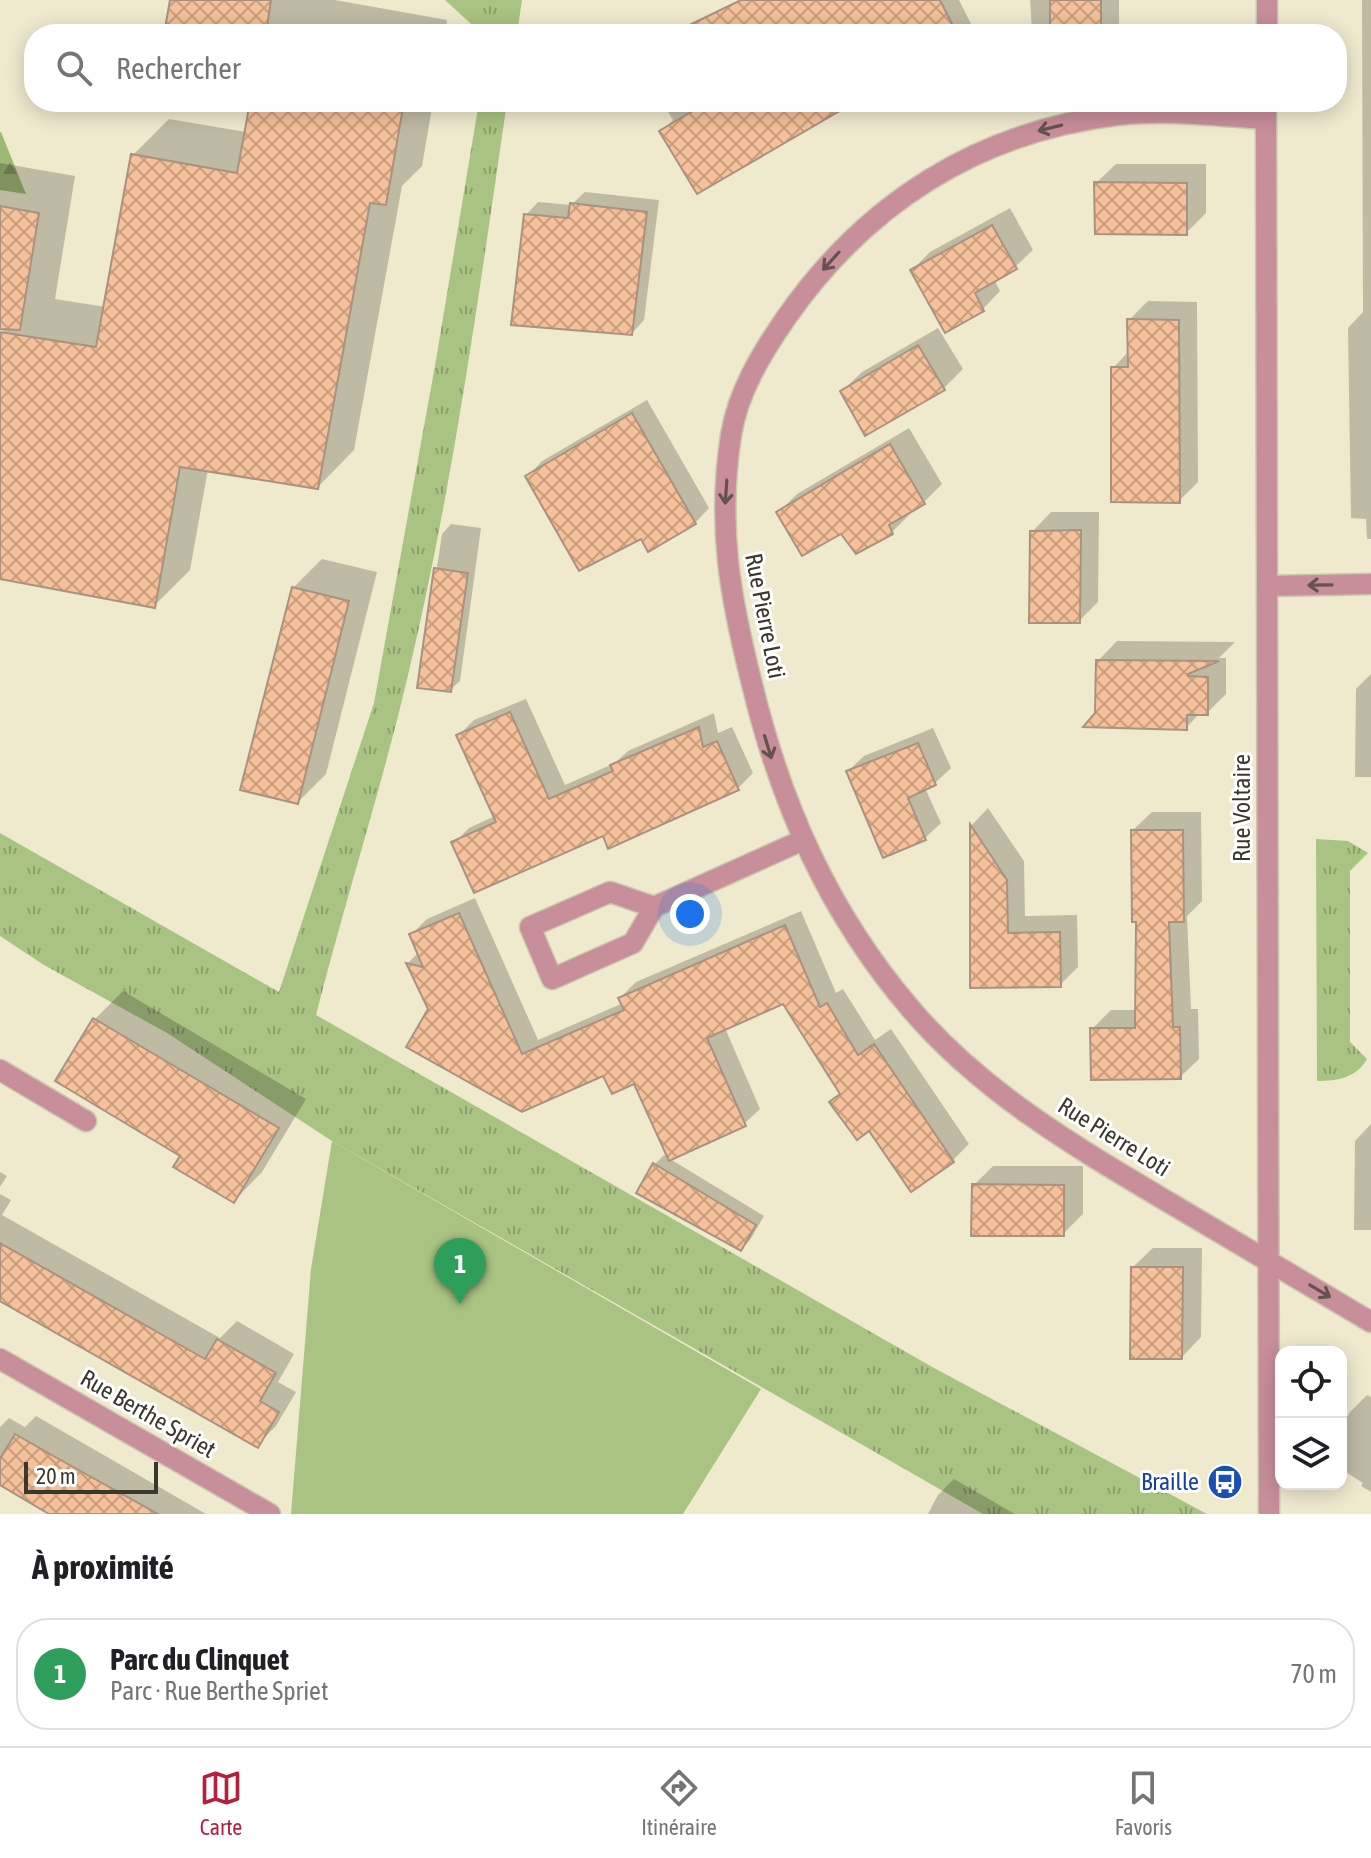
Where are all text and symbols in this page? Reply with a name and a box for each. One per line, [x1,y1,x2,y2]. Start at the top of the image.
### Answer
search box [24,24,1347,112]
icon: search [52,46,96,90]
text: Rechercher [116,51,241,85]
one-way arrow [1037,121,1063,136]
one-way arrow [823,251,841,271]
one-way arrow [718,478,733,505]
street label: Rue Pierre Loti [740,551,791,681]
one-way arrow [1307,577,1334,593]
one-way arrow [761,733,776,759]
street label: Rue Voltaire [1228,754,1255,862]
your location [670,894,710,934]
street label: Rue Pierre Loti [1053,1092,1175,1182]
pin: 1 [434,1238,486,1304]
one-way arrow [1308,1283,1331,1299]
map controls [1275,1346,1347,1490]
button: locate [1275,1346,1347,1418]
street label: Rue Berthe Spriet [76,1364,221,1463]
button: layers [1275,1418,1347,1490]
scale bar [24,1458,158,1494]
text: 20 m [36,1463,76,1489]
bus stop icon: Braille [1206,1463,1244,1501]
place label: Braille [1141,1468,1199,1495]
text: À proximité [32,1547,174,1586]
text: Parc du Clinquet [110,1642,289,1676]
text: 1 [54,1659,66,1689]
text: 70 m [1290,1659,1337,1689]
text: Parc · Rue Berthe Spriet [110,1676,328,1706]
tab: Carte [199,1766,243,1840]
tab: Itinéraire [641,1766,717,1840]
tab: Favoris [1115,1766,1172,1840]

